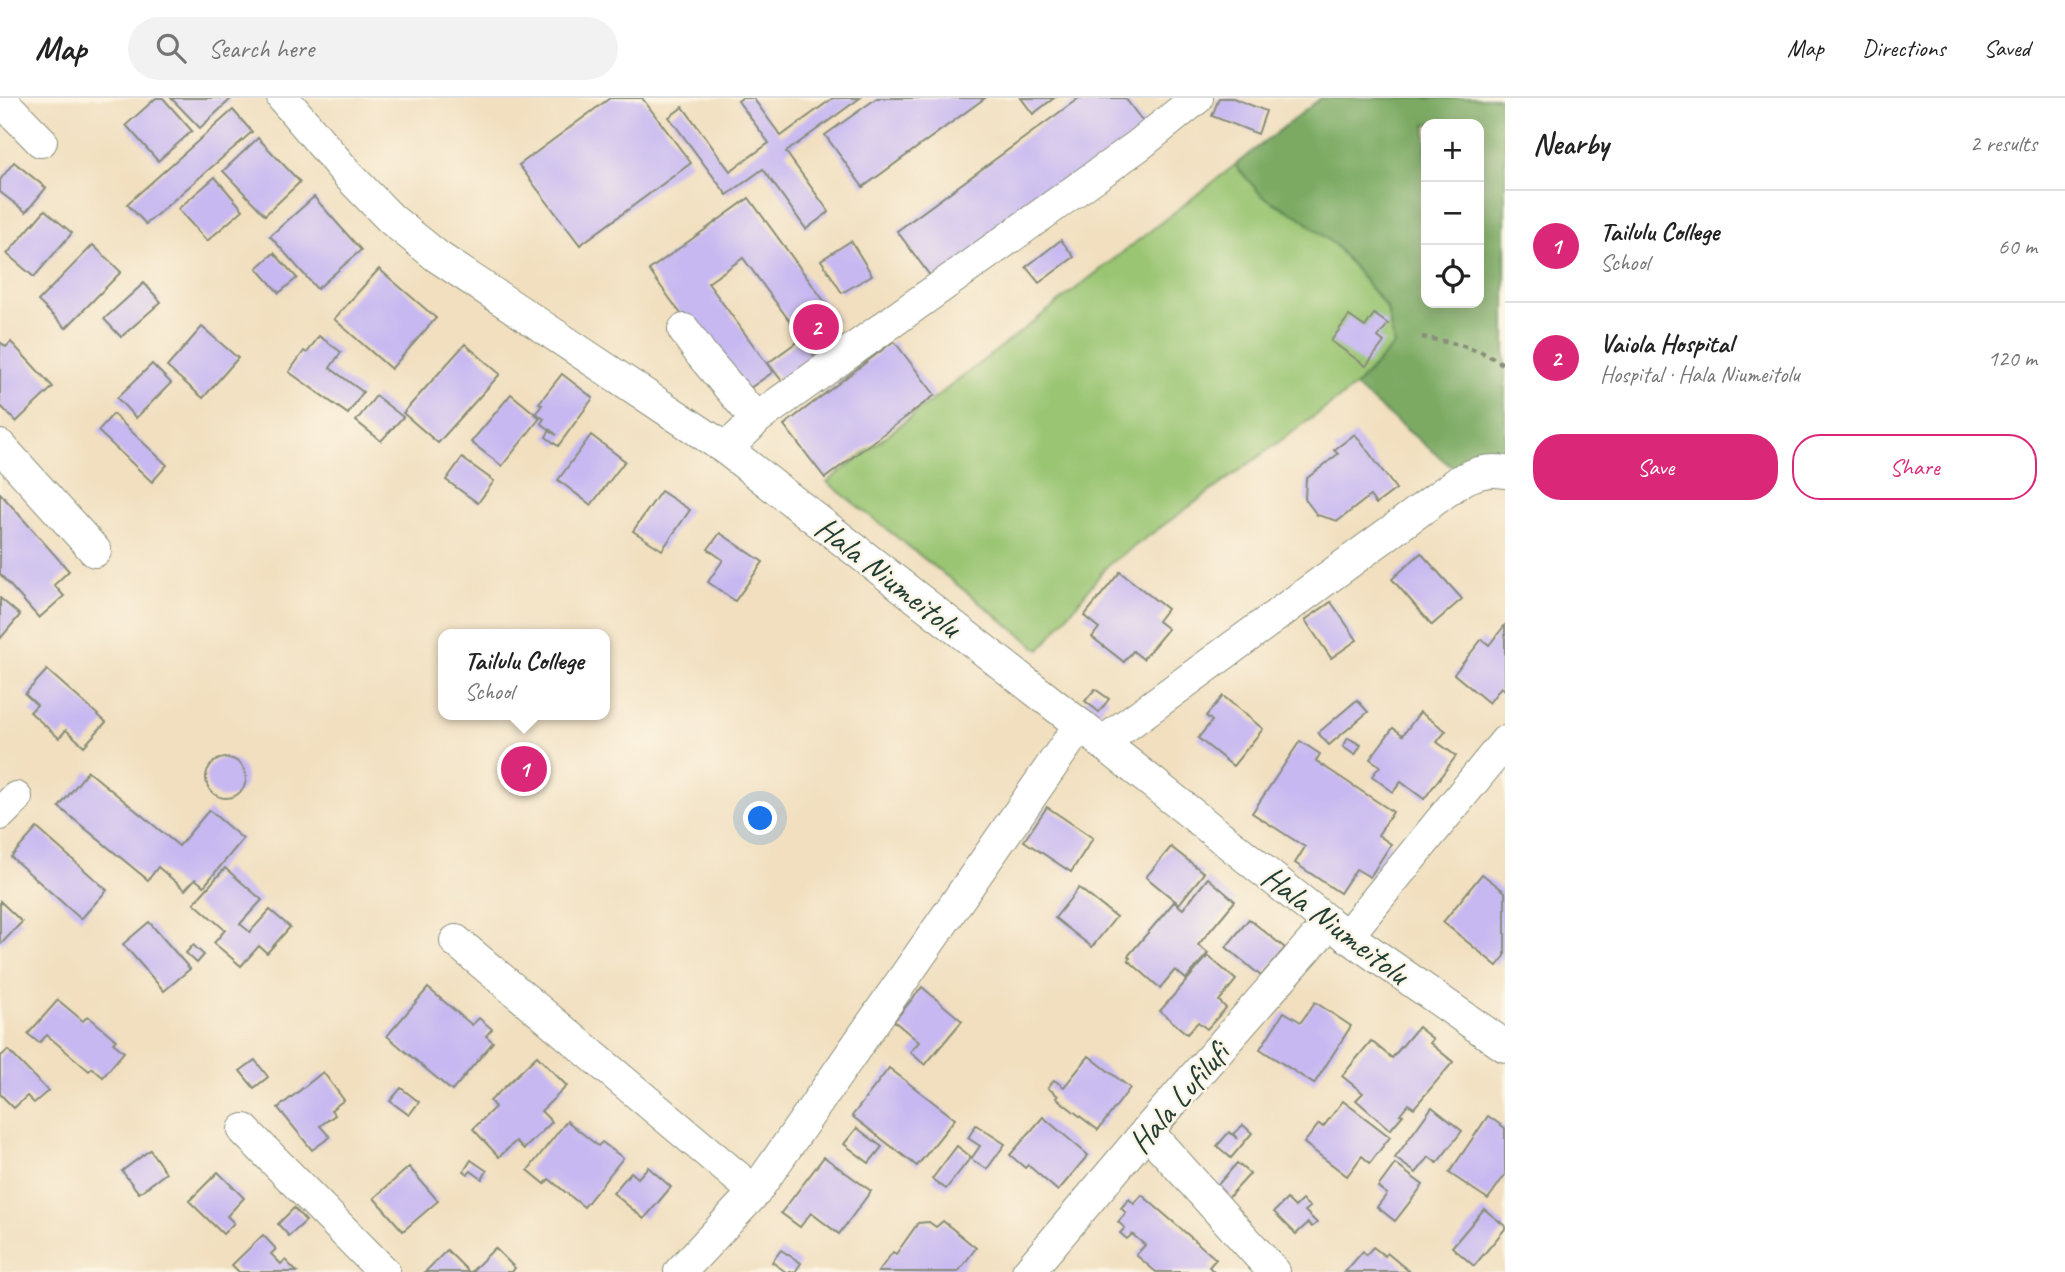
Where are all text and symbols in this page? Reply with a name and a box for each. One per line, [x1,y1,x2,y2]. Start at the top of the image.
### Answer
search box [128,17,618,80]
text: Map [35,27,86,69]
icon: search [152,29,190,67]
text: Search here [208,32,314,65]
text: Map [1787,33,1824,63]
text: Directions [1862,33,1945,63]
text: Saved [1983,33,2030,63]
map controls [1421,119,1484,308]
button: + [1421,119,1484,182]
text: Nearby [1533,125,1609,163]
text: 2 results [1970,129,2037,158]
button: − [1421,182,1484,245]
text: Tailulu College [1600,215,1719,248]
text: 1 [1551,232,1561,261]
text: 60 m [1998,232,2037,261]
button: locate [1421,245,1484,308]
text: School [1600,248,1649,277]
pin: 2 [793,301,839,353]
text: Vaiola Hospital [1600,327,1733,360]
text: 2 [1551,344,1561,373]
text: 120 m [1988,344,2037,373]
text: Hospital · Hala Niumeitolu [1600,360,1800,389]
button: Save [1533,434,1778,500]
button: Share [1792,434,2037,500]
street label: Hala Niumeitolu [807,507,971,648]
popup [438,629,610,720]
text: Tailulu College [465,644,583,677]
text: School [465,677,514,706]
pin: 1 [501,743,547,795]
your location [743,801,777,835]
street label: Hala Niumeitolu [1253,856,1419,995]
street label: Hala Lufilufi [1119,1031,1240,1162]

